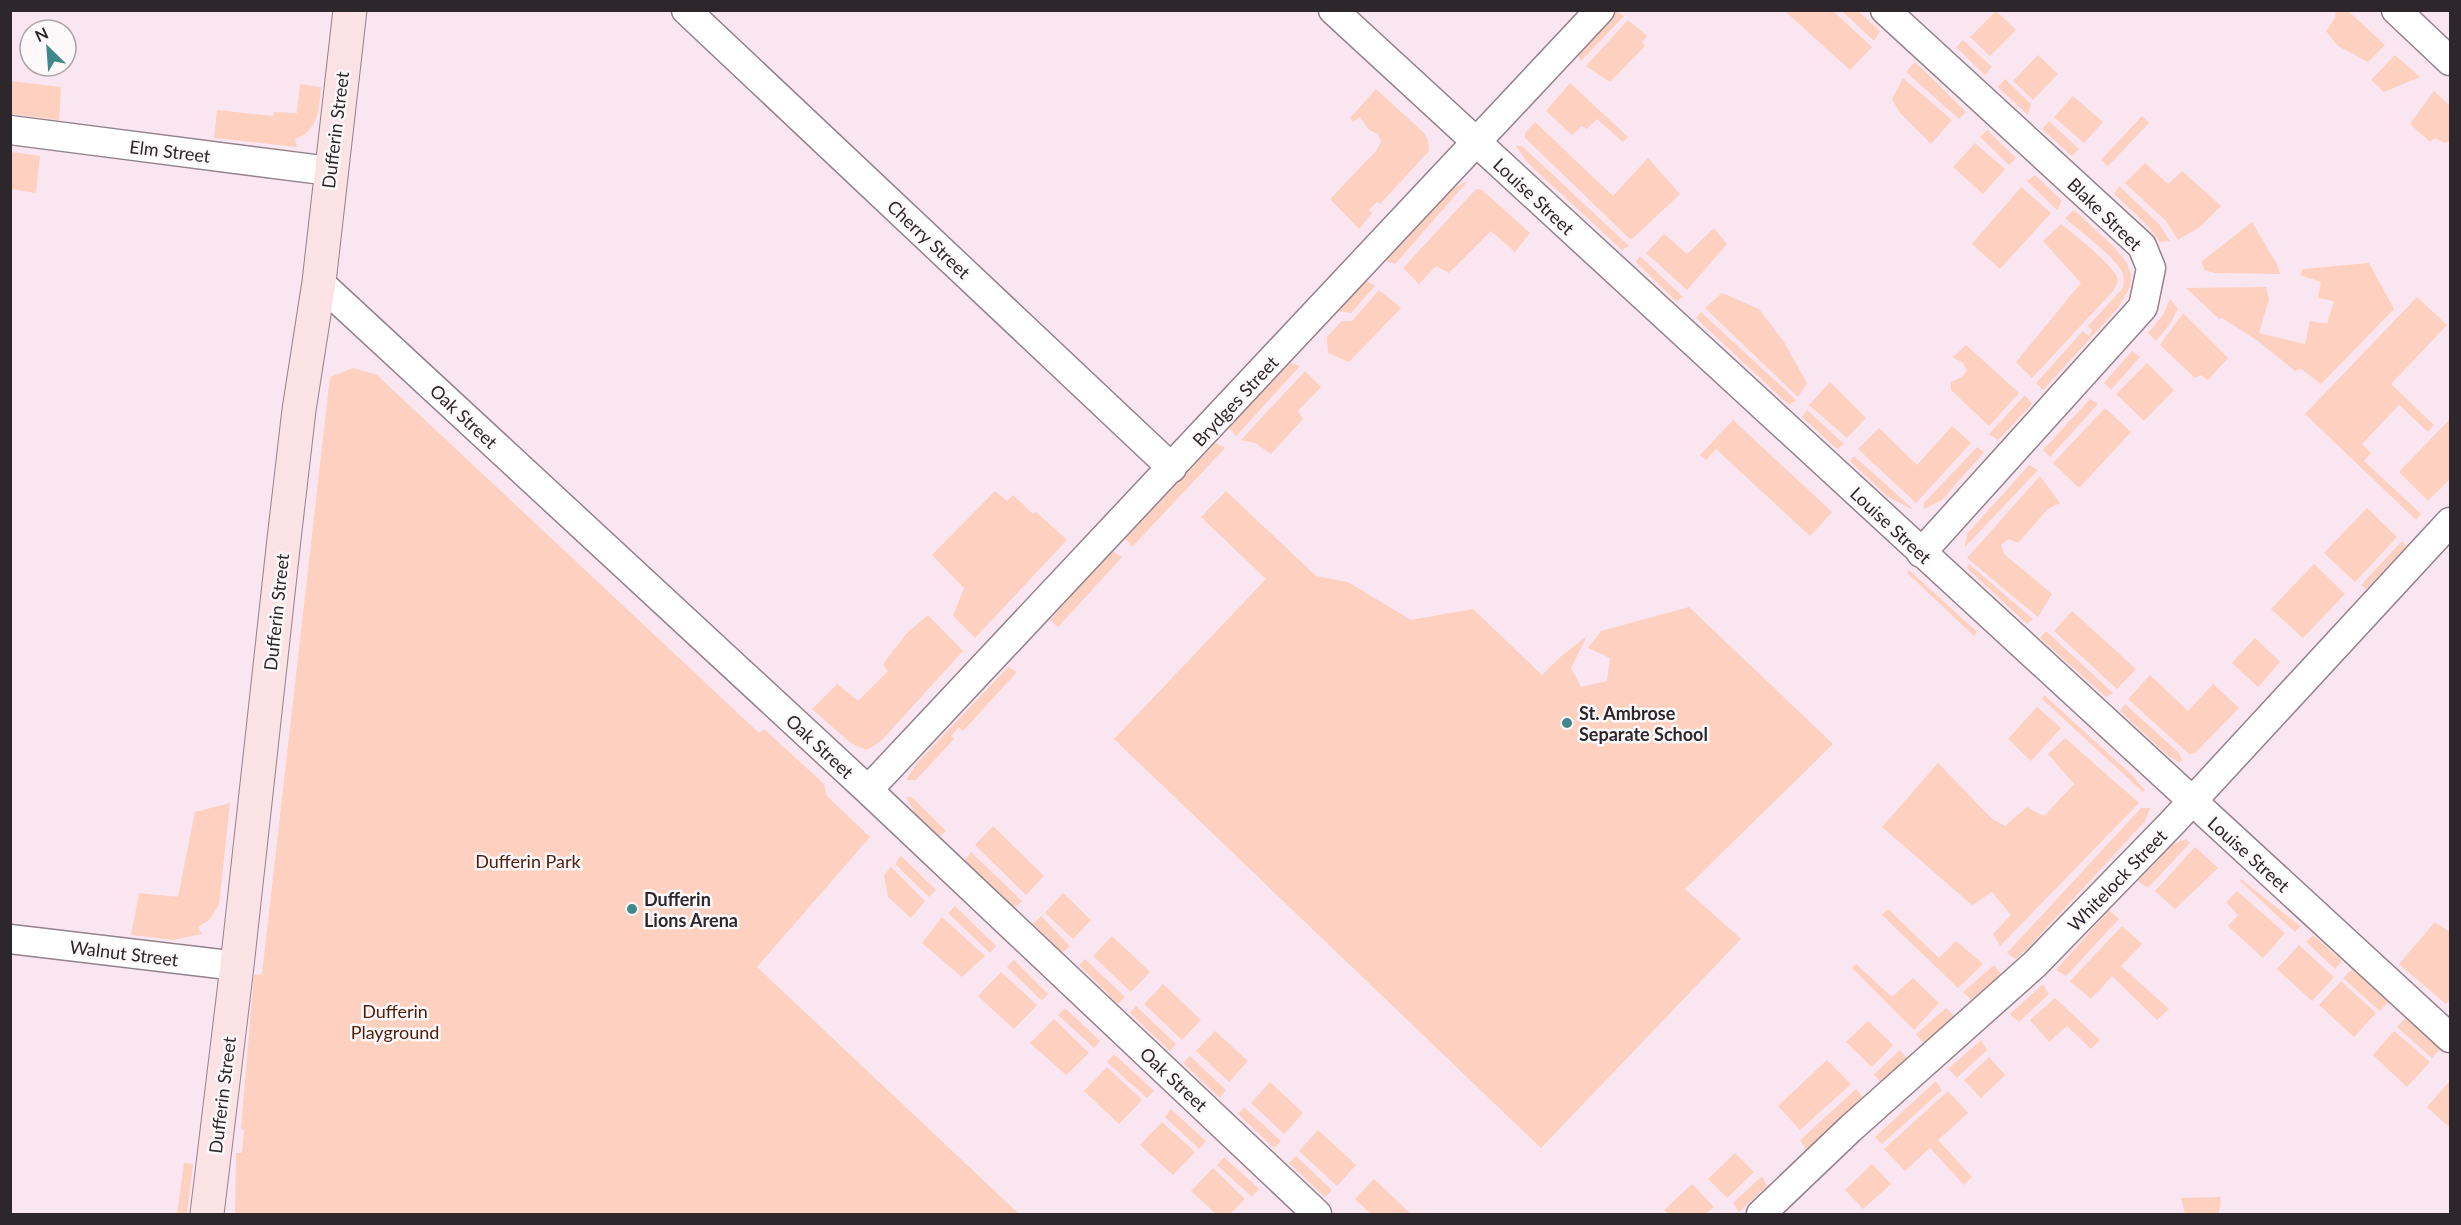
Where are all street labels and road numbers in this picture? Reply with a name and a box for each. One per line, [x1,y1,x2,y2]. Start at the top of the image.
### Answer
street label: Dufferin Street [317,70,353,190]
street label: Elm Street [128,135,212,167]
street label: Louise Street [1489,153,1579,239]
street label: Blake Street [2063,173,2147,255]
street label: Cherry Street [883,195,975,283]
street label: Brydges Street [1188,351,1283,451]
street label: Oak Street [426,379,503,453]
street label: Louise Street [1846,482,1936,568]
street label: Dufferin Street [259,552,293,672]
street label: Oak Street [782,709,859,783]
street label: Louise Street [2204,812,2295,897]
street label: Whitelock Street [2063,824,2171,935]
street label: Walnut Street [68,935,180,971]
street label: Dufferin Street [204,1035,240,1155]
street label: Oak Street [1136,1042,1213,1116]

